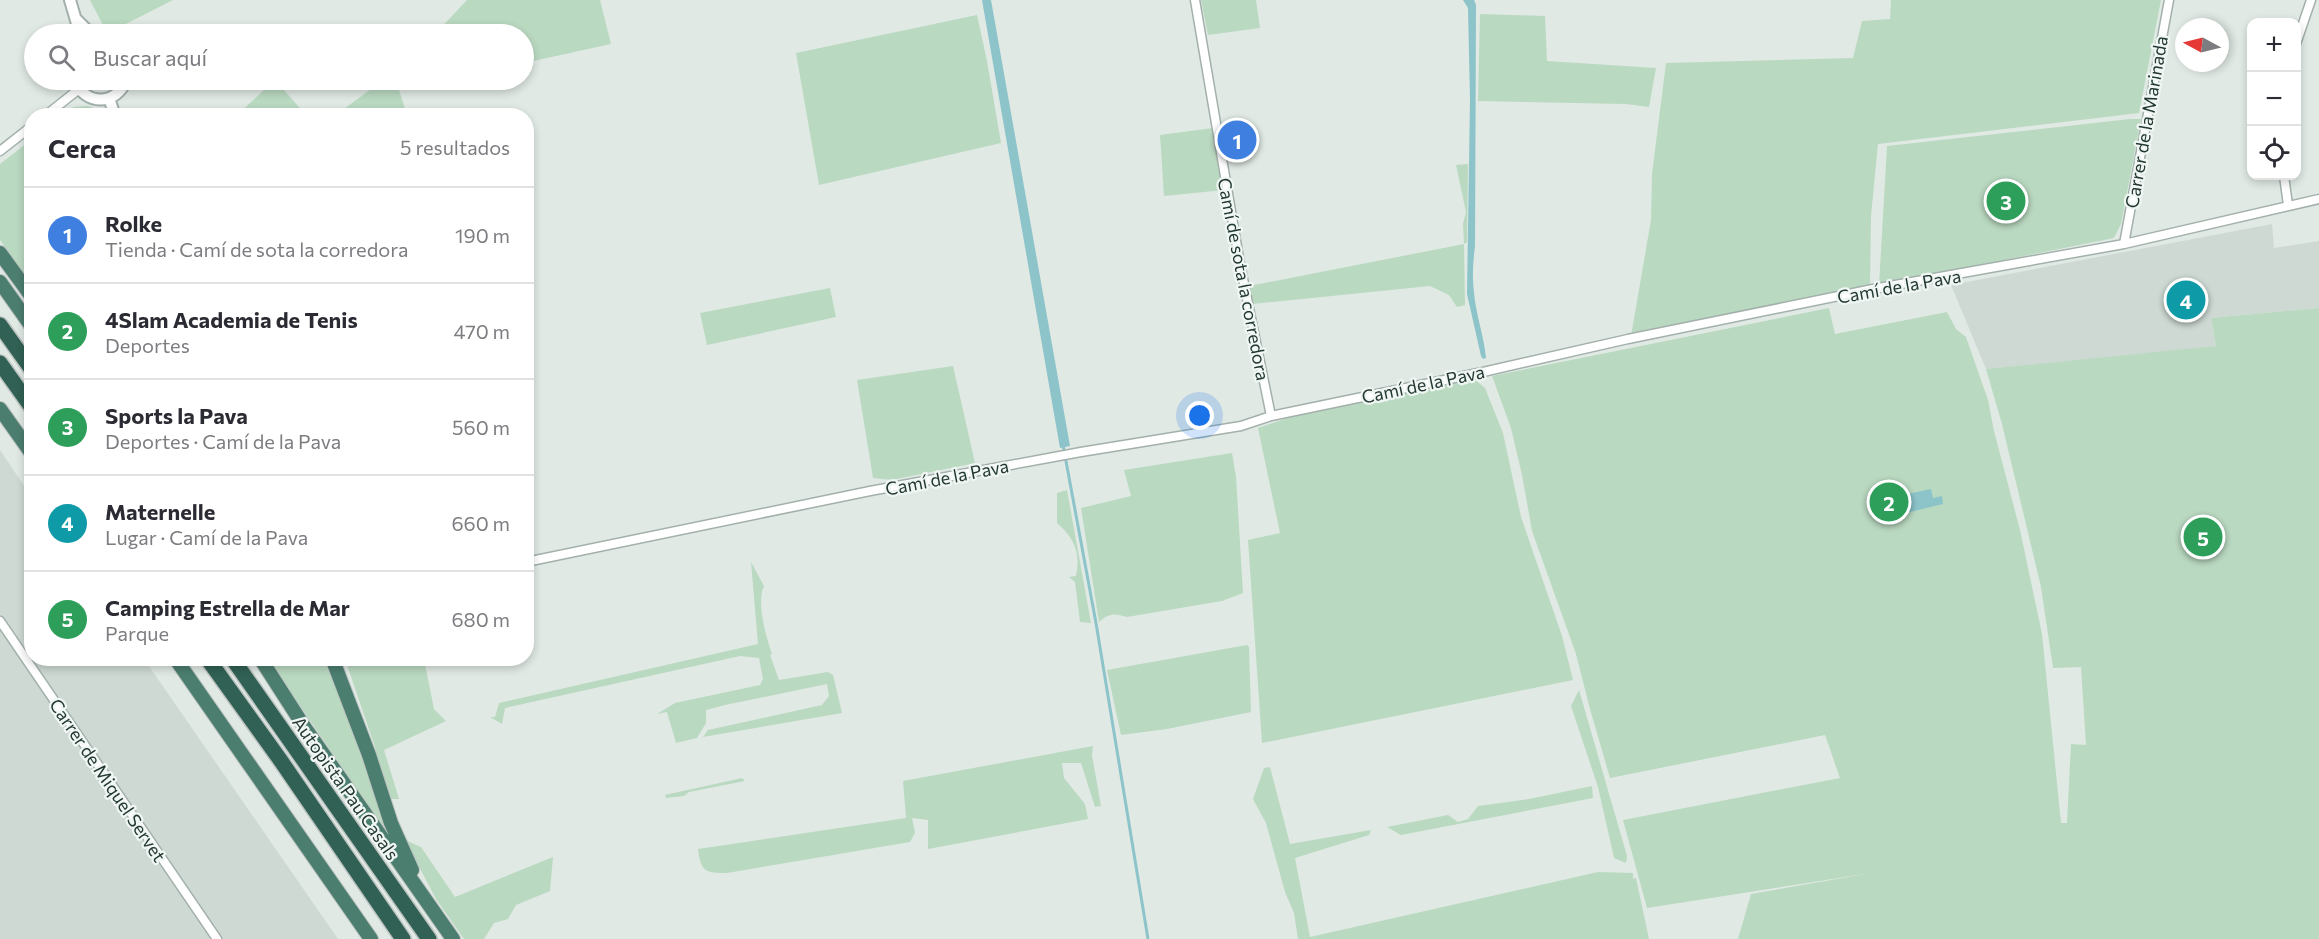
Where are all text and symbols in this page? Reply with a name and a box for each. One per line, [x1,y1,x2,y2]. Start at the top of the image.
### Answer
north arrow [2175,18,2229,72]
map controls [2247,18,2301,180]
button: + [2247,18,2301,72]
search box [24,24,534,90]
street label: Carrer de la Marinada [2120,34,2172,210]
icon: search [45,41,78,74]
text: Buscar aquí [93,44,207,71]
button: − [2247,72,2301,126]
pin: 1 [1218,118,1256,162]
button: locate [2247,126,2301,180]
text: Cerca [48,132,116,163]
text: 5 resultados [400,135,510,159]
street label: Camí de sota la corredora [1214,176,1274,382]
pin: 3 [1986,178,2026,224]
text: Rolke [105,210,162,237]
text: 1 [63,223,72,247]
text: 190 m [455,223,510,247]
text: Tienda · Camí de sota la corredora [105,237,408,261]
street label: Camí de la Pava [1835,264,1963,308]
pin: 4 [2166,278,2206,322]
text: 4Slam Academia de Tenis [105,306,358,333]
text: 2 [62,319,73,343]
text: 470 m [454,319,510,343]
text: Deportes [105,333,190,357]
street label: Camí de la Pava [1359,360,1487,408]
your location [1185,401,1214,430]
text: Sports la Pava [105,402,248,429]
text: 3 [62,415,73,439]
text: 560 m [452,415,510,439]
text: Deportes · Camí de la Pava [105,429,341,453]
street label: Camí de la Pava [883,454,1011,500]
pin: 2 [1870,480,1908,524]
text: Maternelle [105,498,215,525]
text: 4 [61,511,74,535]
text: 660 m [451,511,510,535]
pin: 5 [2184,514,2222,560]
text: Lugar · Camí de la Pava [105,525,308,549]
text: Camping Estrella de Mar [105,594,350,621]
text: 5 [62,607,73,631]
text: 680 m [451,607,510,631]
text: Parque [105,621,169,645]
street label: Carrer de Miquel Servet [45,694,171,866]
street label: Autopista Pau Casals [288,712,404,864]

